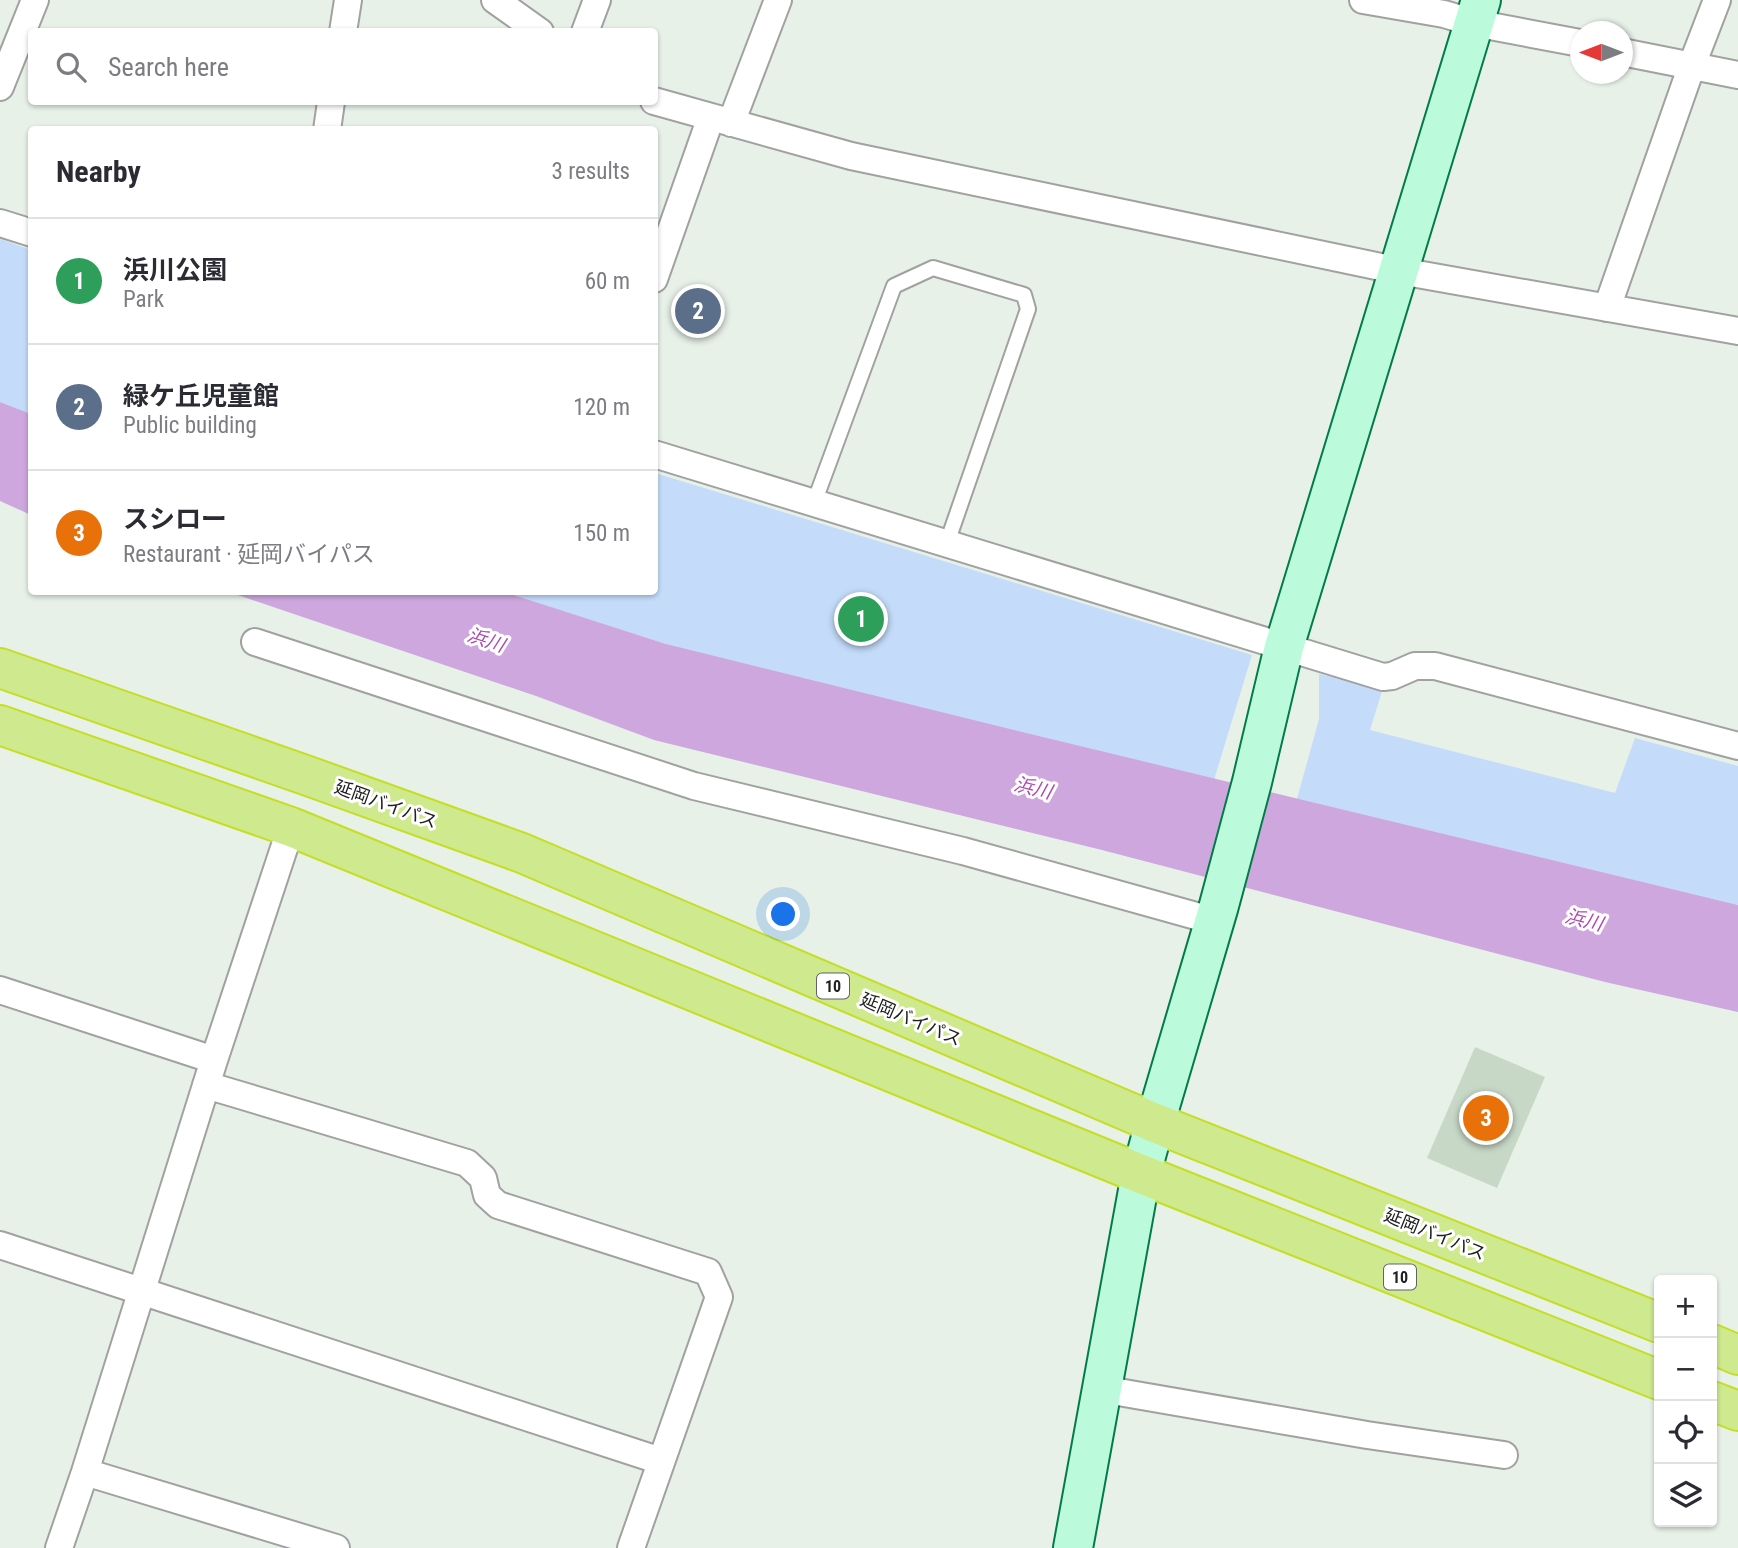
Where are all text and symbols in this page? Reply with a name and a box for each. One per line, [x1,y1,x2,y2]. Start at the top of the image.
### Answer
north arrow [1570,21,1633,84]
search box [28,28,658,105]
icon: search [52,48,90,86]
text: Search here [108,52,229,82]
text: Nearby [56,154,141,189]
text: 3 results [552,158,630,185]
text: 浜川公園 [123,255,227,285]
text: 1 [73,268,85,295]
text: 60 m [585,268,630,295]
pin: 2 [675,285,721,337]
text: Park [123,286,164,313]
text: 緑ケ丘児童館 [123,381,279,411]
text: 2 [73,394,85,421]
text: 120 m [573,394,630,421]
text: Public building [123,412,257,439]
text: スシロー [123,504,227,534]
text: 3 [73,520,85,547]
text: 150 m [573,520,630,547]
text: Restaurant · 延岡バイパス [123,541,375,568]
pin: 1 [838,593,884,645]
water label: 浜川 [464,623,510,657]
water label: 浜川 [1012,772,1056,804]
street label: 延岡バイパス [332,776,440,832]
your location [766,897,800,931]
water label: 浜川 [1563,904,1607,936]
road number: 10 [817,974,849,998]
street label: 延岡バイパス [857,988,965,1050]
pin: 3 [1463,1092,1509,1144]
street label: 延岡バイパス [1381,1204,1489,1264]
road number: 10 [1384,1264,1416,1289]
map controls [1654,1275,1717,1527]
button: + [1654,1275,1717,1338]
button: − [1654,1338,1717,1401]
button: locate [1654,1401,1717,1464]
button: layers [1654,1464,1717,1527]

